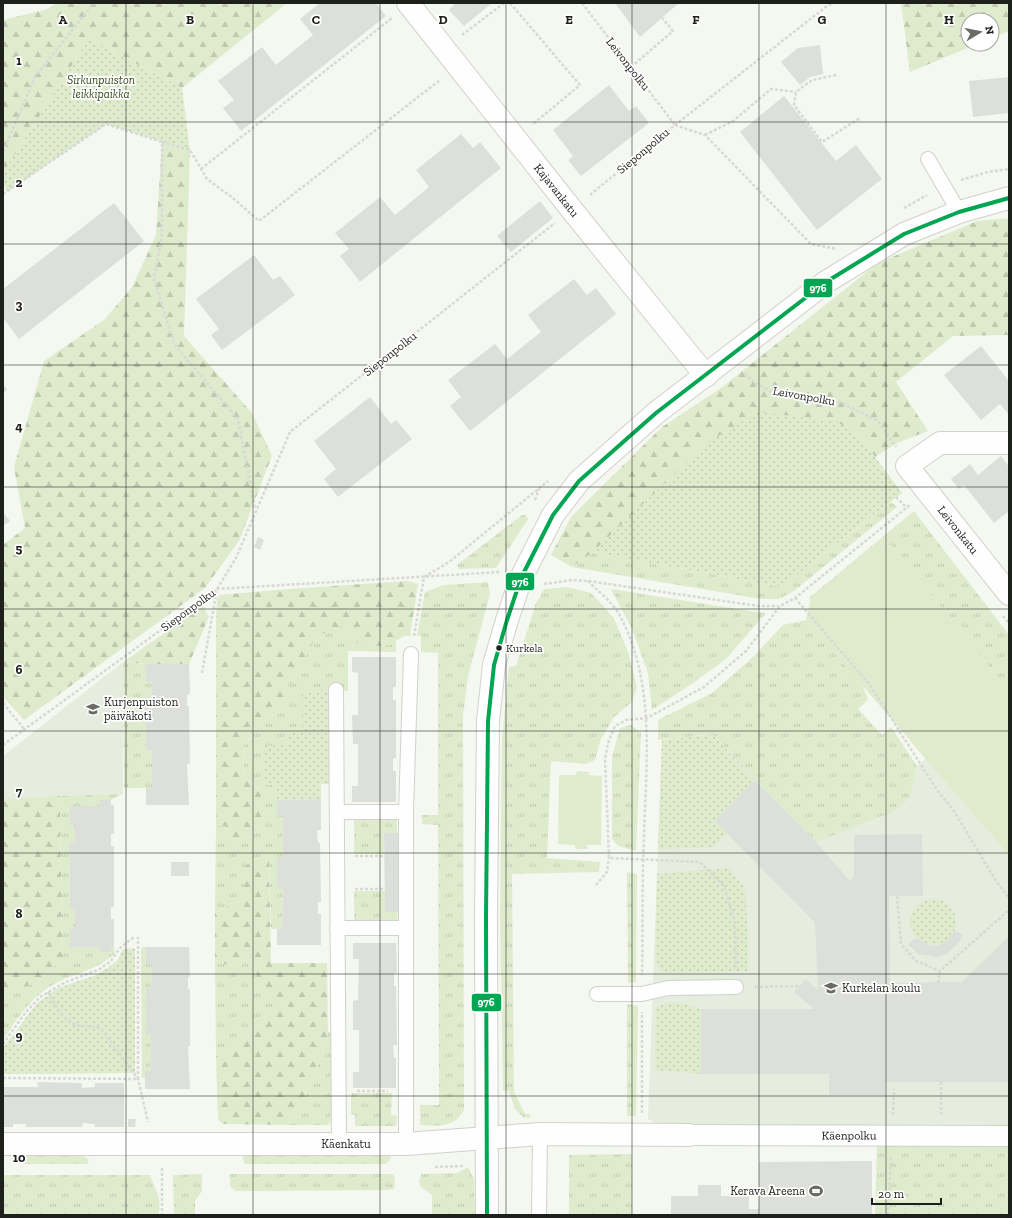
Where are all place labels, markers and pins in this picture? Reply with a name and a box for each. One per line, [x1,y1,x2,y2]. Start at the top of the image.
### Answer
place label: Kurkela [506,642,543,655]
marker: Kurkela [494,643,504,653]
place label: Kurjenpuiston päiväkoti [104,695,178,723]
school or university icon: Kurjenpuiston päiväkoti [85,701,101,717]
school or university icon: Kurkelan koulu [823,980,839,996]
place label: Kurkelan koulu [842,981,921,995]
sports icon: Kerava Areena [808,1183,824,1199]
place label: Kerava Areena [730,1184,805,1198]

